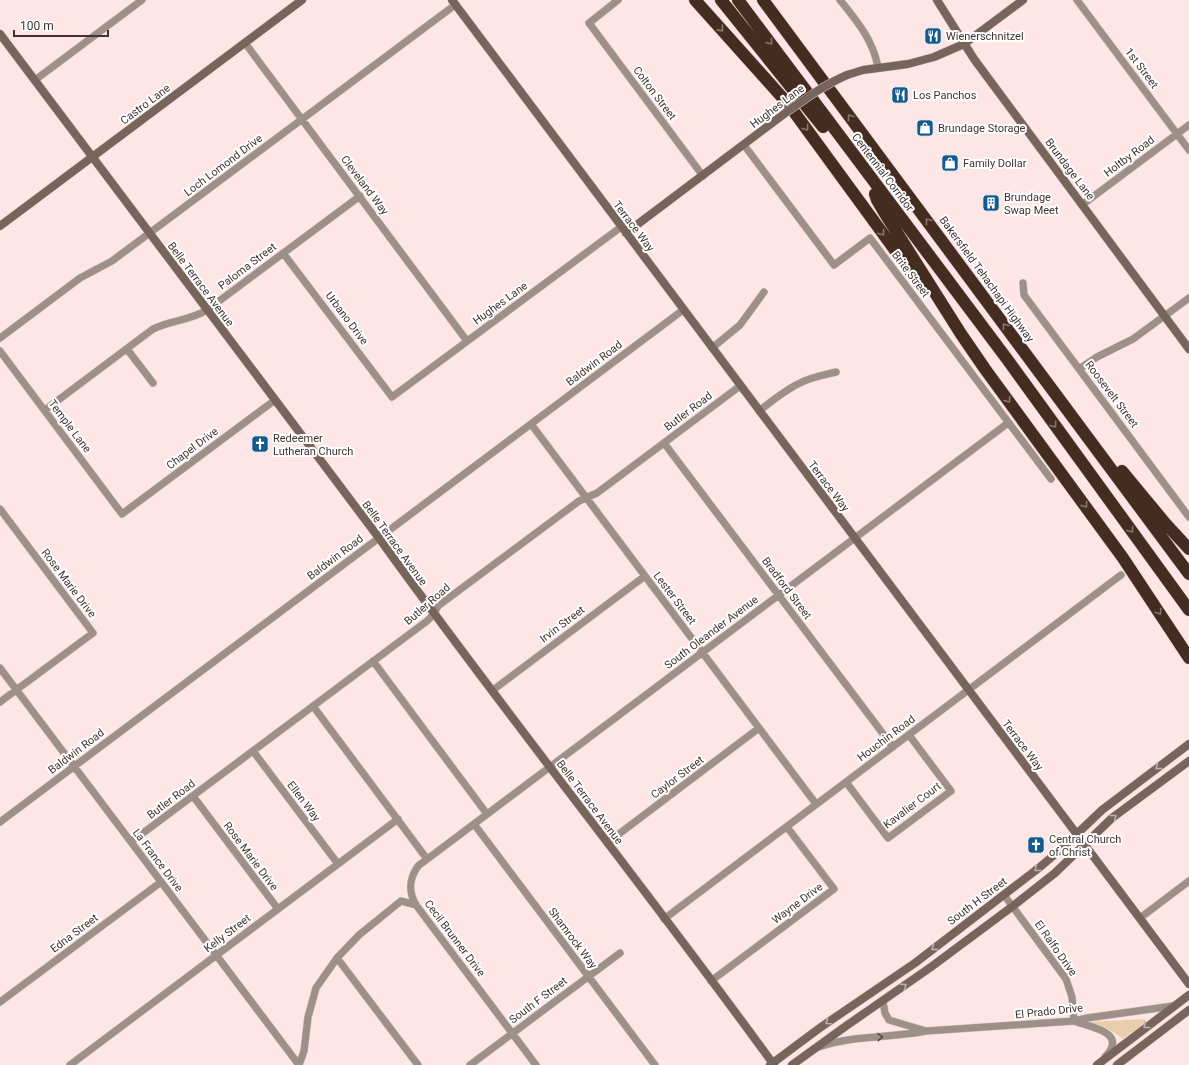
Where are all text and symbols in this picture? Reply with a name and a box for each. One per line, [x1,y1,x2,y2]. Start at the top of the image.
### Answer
scale bar [14,12,108,38]
text: 100 m [20,19,54,33]
one-way arrow [717,24,724,32]
restaurant icon: Wienerschnitzel [923,26,943,46]
place label: Wienerschnitzel [946,30,1024,43]
one-way arrow [765,38,772,45]
street label: 1st Street [1122,46,1161,91]
street label: Colton Street [630,64,679,123]
street label: Castro Lane [118,81,173,127]
street label: Hughes Lane [748,82,807,131]
restaurant icon: Los Panchos [890,85,910,105]
place label: Los Panchos [913,89,977,102]
one-way arrow [848,114,855,121]
shop icon: Brundage Storage [915,118,935,138]
place label: Brundage Storage [938,122,1026,135]
one-way arrow [801,124,809,131]
street label: Centennial Corridor [849,131,916,214]
street label: Loch Lomond Drive [182,132,265,199]
street label: Holtby Road [1102,133,1157,180]
street label: Brundage Lane [1042,136,1097,203]
street label: Cleveland Way [338,153,392,218]
shop icon: Family Dollar [940,153,960,173]
place label: Family Dollar [963,157,1027,170]
place label: Brundage Swap Meet [1004,191,1059,217]
building icon: Brundage Swap Meet [981,193,1001,213]
street label: Terrace Way [610,198,657,255]
street label: Bakersfield Tehachapi Highway [937,214,1037,345]
one-way arrow [926,219,933,226]
one-way arrow [878,228,885,235]
street label: Belle Terrace Avenue [165,240,237,329]
street label: Paloma Street [216,240,279,292]
street label: Brite Street [889,249,932,300]
street label: Hughes Lane [471,279,530,328]
street label: Urbano Drive [323,289,371,347]
one-way arrow [1002,323,1010,330]
street label: Baldwin Road [564,338,625,389]
street label: Roosevelt Street [1082,358,1141,430]
street label: Butler Road [662,389,715,434]
one-way arrow [1004,396,1011,403]
street label: Temple Lane [46,397,94,455]
one-way arrow [1049,420,1056,427]
street label: Chapel Drive [164,425,221,472]
place label: Redeemer Lutheran Church [273,432,353,458]
church icon: Redeemer Lutheran Church [250,434,270,454]
street label: Terrace Way [805,458,852,515]
street label: Belle Terrace Avenue [359,498,430,588]
one-way arrow [1080,501,1087,508]
one-way arrow [1126,525,1133,532]
street label: Baldwin Road [305,532,366,583]
street label: Rose Marie Drive [39,546,99,620]
street label: Bradford Street [759,555,814,622]
street label: Lester Street [651,569,699,627]
street label: Butler Road [402,581,453,628]
street label: South Oleander Avenue [662,593,761,672]
street label: Irvin Street [537,603,588,645]
one-way arrow [1154,608,1162,615]
street label: Houchin Road [855,713,918,764]
street label: Terrace Way [999,717,1046,774]
street label: Baldwin Road [46,726,107,777]
street label: Caylor Street [648,753,707,801]
street label: Belle Terrace Avenue [554,758,626,847]
one-way arrow [1155,762,1162,769]
street label: Butler Road [145,777,198,822]
street label: Ellen Way [284,779,323,825]
street label: Kavalier Court [881,779,944,831]
one-way arrow [1109,815,1116,822]
street label: Rose Marie Drive [221,819,281,893]
street label: La France Drive [130,826,186,894]
place label: Central Church of Christ [1049,833,1121,859]
church icon: Central Church of Christ [1026,835,1046,855]
one-way arrow [1035,865,1042,872]
street label: South H Street [945,875,1010,928]
street label: Wayne Drive [769,880,825,927]
street label: Cecil Brunner Drive [422,897,488,979]
street label: Shamrock Way [545,905,600,972]
street label: Edna Street [48,911,101,955]
street label: Kelly Street [201,911,253,955]
street label: El Ralfo Drive [1032,918,1080,979]
one-way arrow [932,943,939,950]
street label: South F Street [507,974,570,1026]
one-way arrow [900,983,907,991]
street label: El Prado Drive [1015,1001,1084,1022]
one-way arrow [825,1017,832,1024]
one-way arrow [1144,1022,1151,1029]
one-way arrow [877,1032,883,1041]

